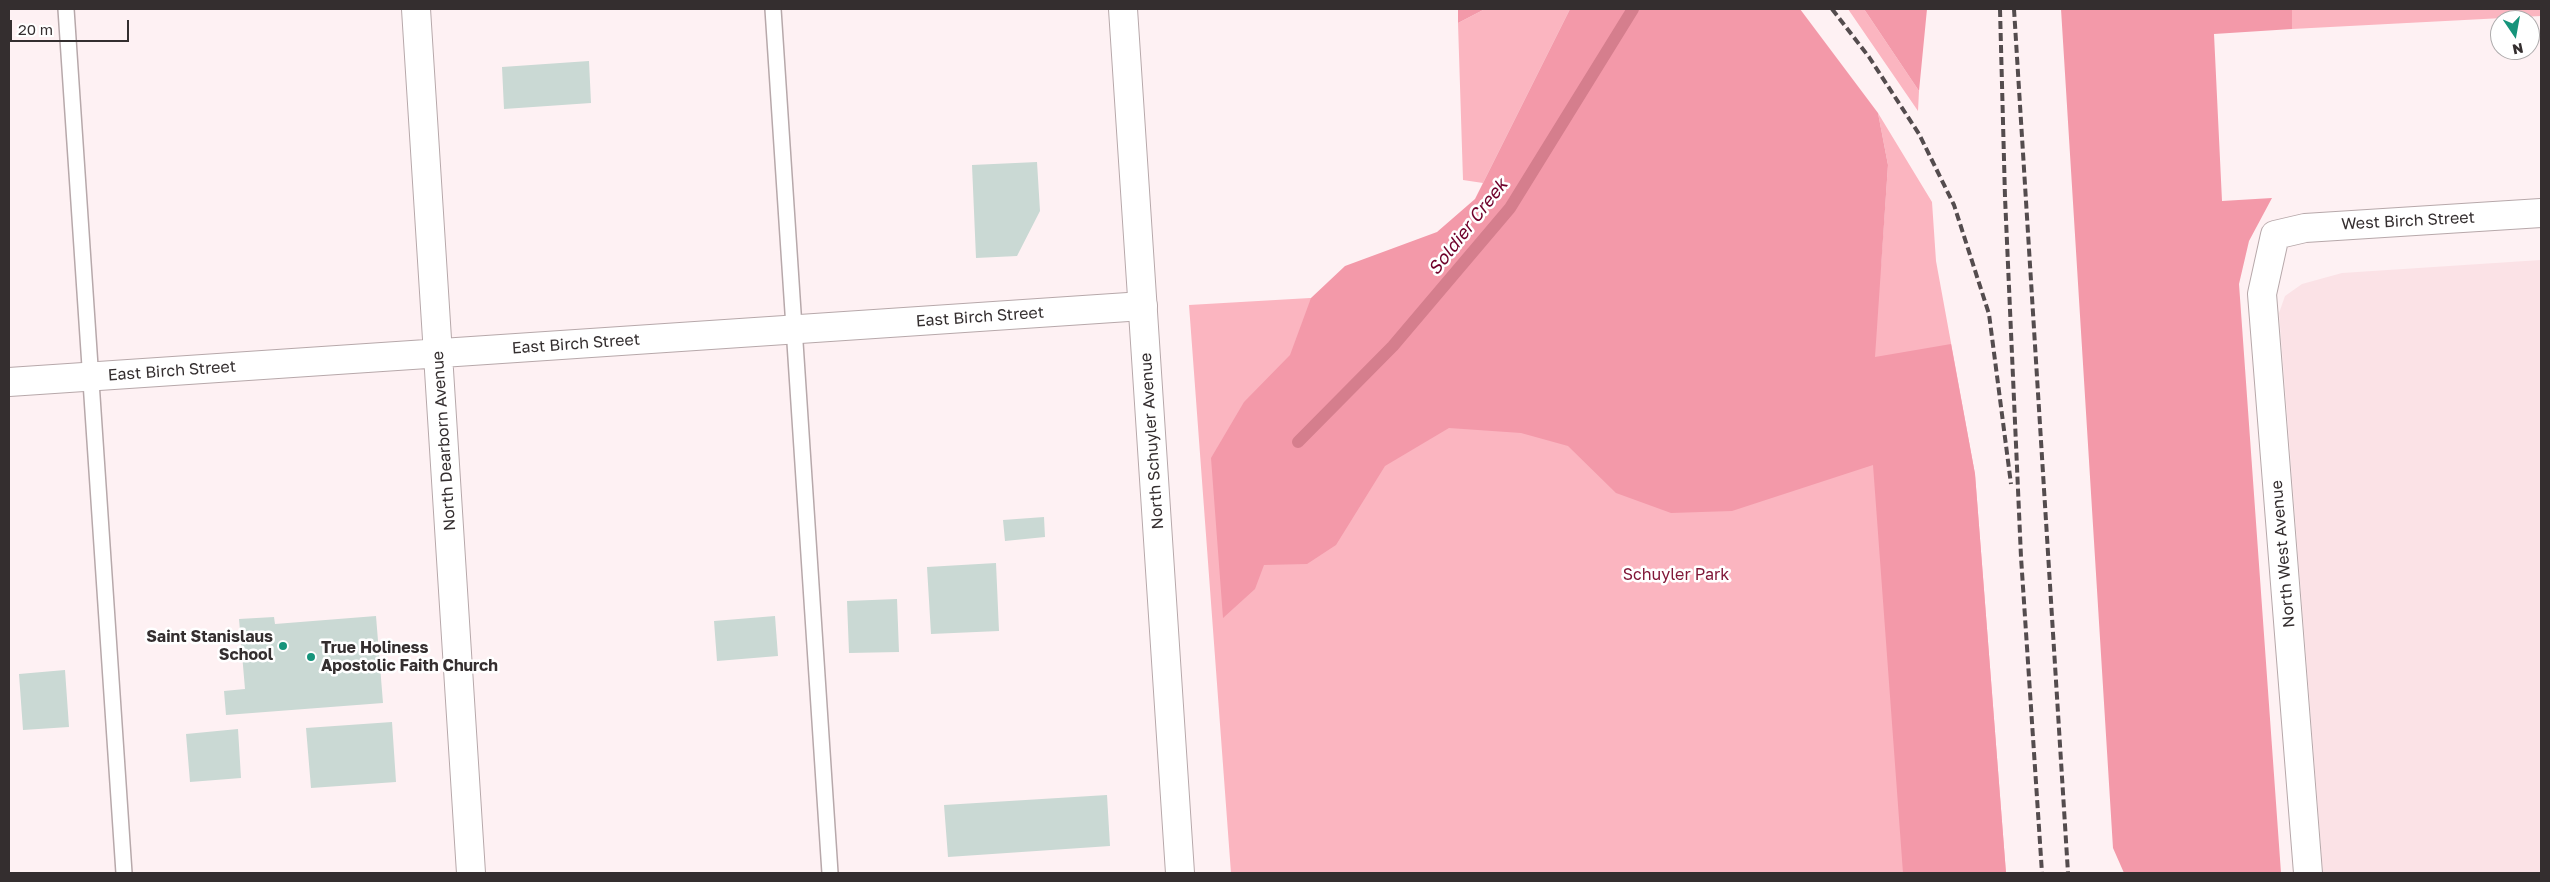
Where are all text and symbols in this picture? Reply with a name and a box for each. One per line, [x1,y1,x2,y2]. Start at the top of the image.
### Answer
scale bar [12,10,131,42]
north arrow [2490,10,2540,60]
text: 20 m [18,20,53,38]
text: N [2511,40,2525,59]
water label: Soldier Creek [1424,175,1512,279]
street label: West Birch Street [2341,208,2475,234]
street label: East Birch Street [915,303,1045,331]
street label: East Birch Street [511,330,641,358]
street label: North Dearborn Avenue [428,350,460,532]
street label: North Schuyler Avenue [1136,352,1168,530]
street label: East Birch Street [107,357,237,385]
street label: North West Avenue [2267,479,2299,629]
park label: Schuyler Park [1623,565,1729,585]
place label: Saint Stanislaus School [146,627,273,665]
place label: True Holiness Apostolic Faith Church [321,638,498,676]
marker: Saint Stanislaus School [277,640,289,652]
marker: True Holiness Apostolic Faith Church [305,651,317,663]

